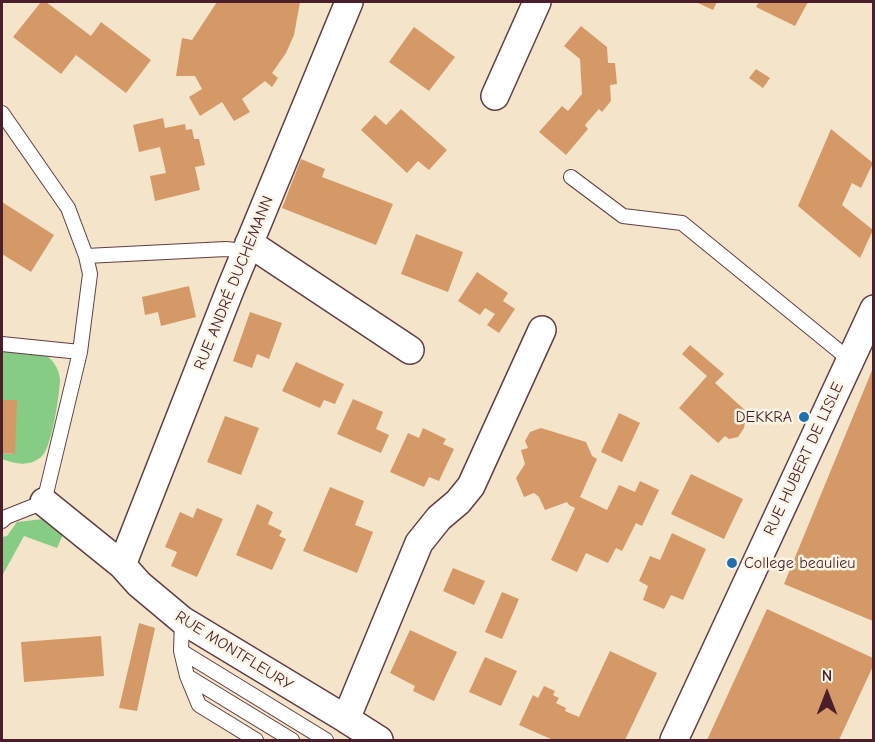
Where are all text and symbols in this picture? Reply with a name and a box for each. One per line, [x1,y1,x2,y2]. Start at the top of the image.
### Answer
street label: RUE ANDRÉ DUCHEMANN [190,193,278,373]
street label: RUE HUBERT DE LISLE [760,379,848,539]
place label: DEKKRA [736,407,792,427]
marker: DEKKRA [797,410,811,424]
place label: College beaulieu [744,553,855,573]
marker: College beaulieu [725,556,739,570]
street label: RUE MONTFLEURY [172,607,296,695]
north arrow [797,664,857,724]
text: N [822,667,832,685]

